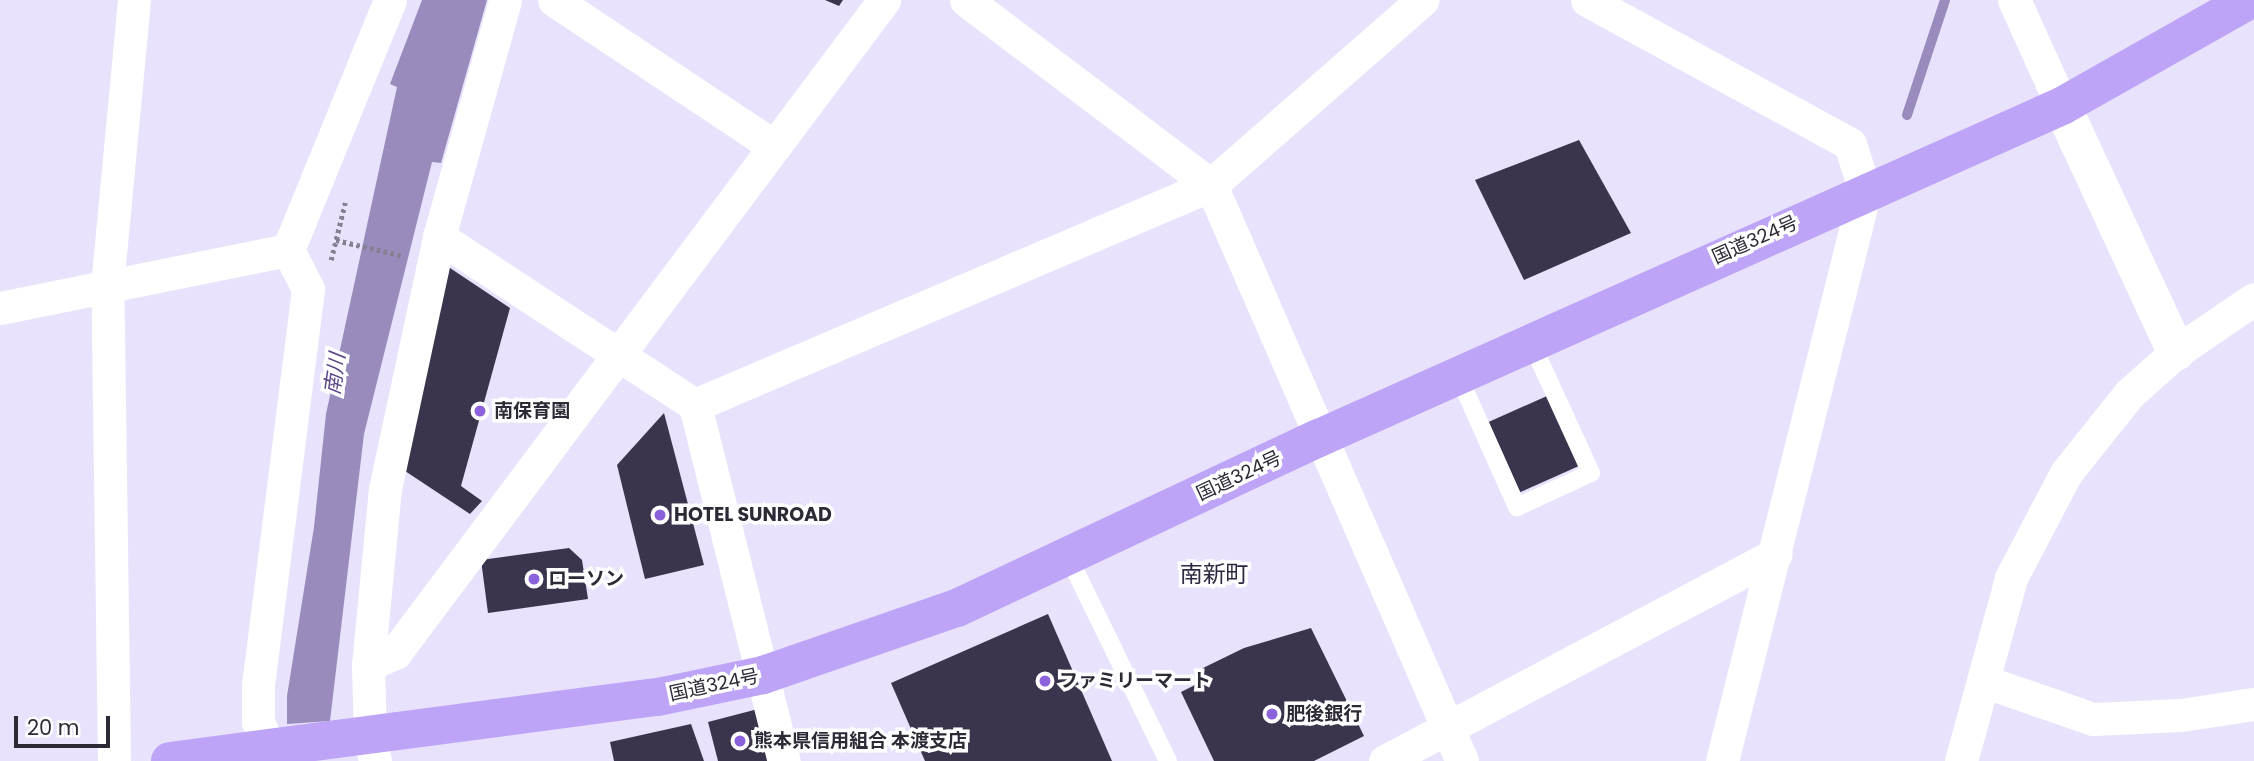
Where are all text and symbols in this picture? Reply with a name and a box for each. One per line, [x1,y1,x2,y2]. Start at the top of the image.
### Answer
street label: 国道324号 [1709,211,1801,269]
water label: 南川 [320,351,350,397]
place label: 南保育園 [494,400,570,422]
marker: 南保育園 [472,403,488,419]
street label: 国道324号 [1193,446,1285,506]
place label: HOTEL SUNROAD [674,504,832,526]
marker: HOTEL SUNROAD [652,507,668,523]
district label: 南新町 [1180,560,1248,588]
place label: ローソン [548,568,624,590]
marker: ローソン [526,571,542,587]
street label: 国道324号 [667,664,761,706]
place label: ファミリーマート [1059,670,1211,692]
marker: ファミリーマート [1037,673,1053,689]
scale bar [18,702,114,746]
place label: 肥後銀行 [1286,703,1362,725]
marker: 肥後銀行 [1264,706,1280,722]
text: 20 m [27,713,80,742]
place label: 熊本県信用組合 本渡支店 [754,730,967,752]
marker: 熊本県信用組合 本渡支店 [732,733,748,749]

